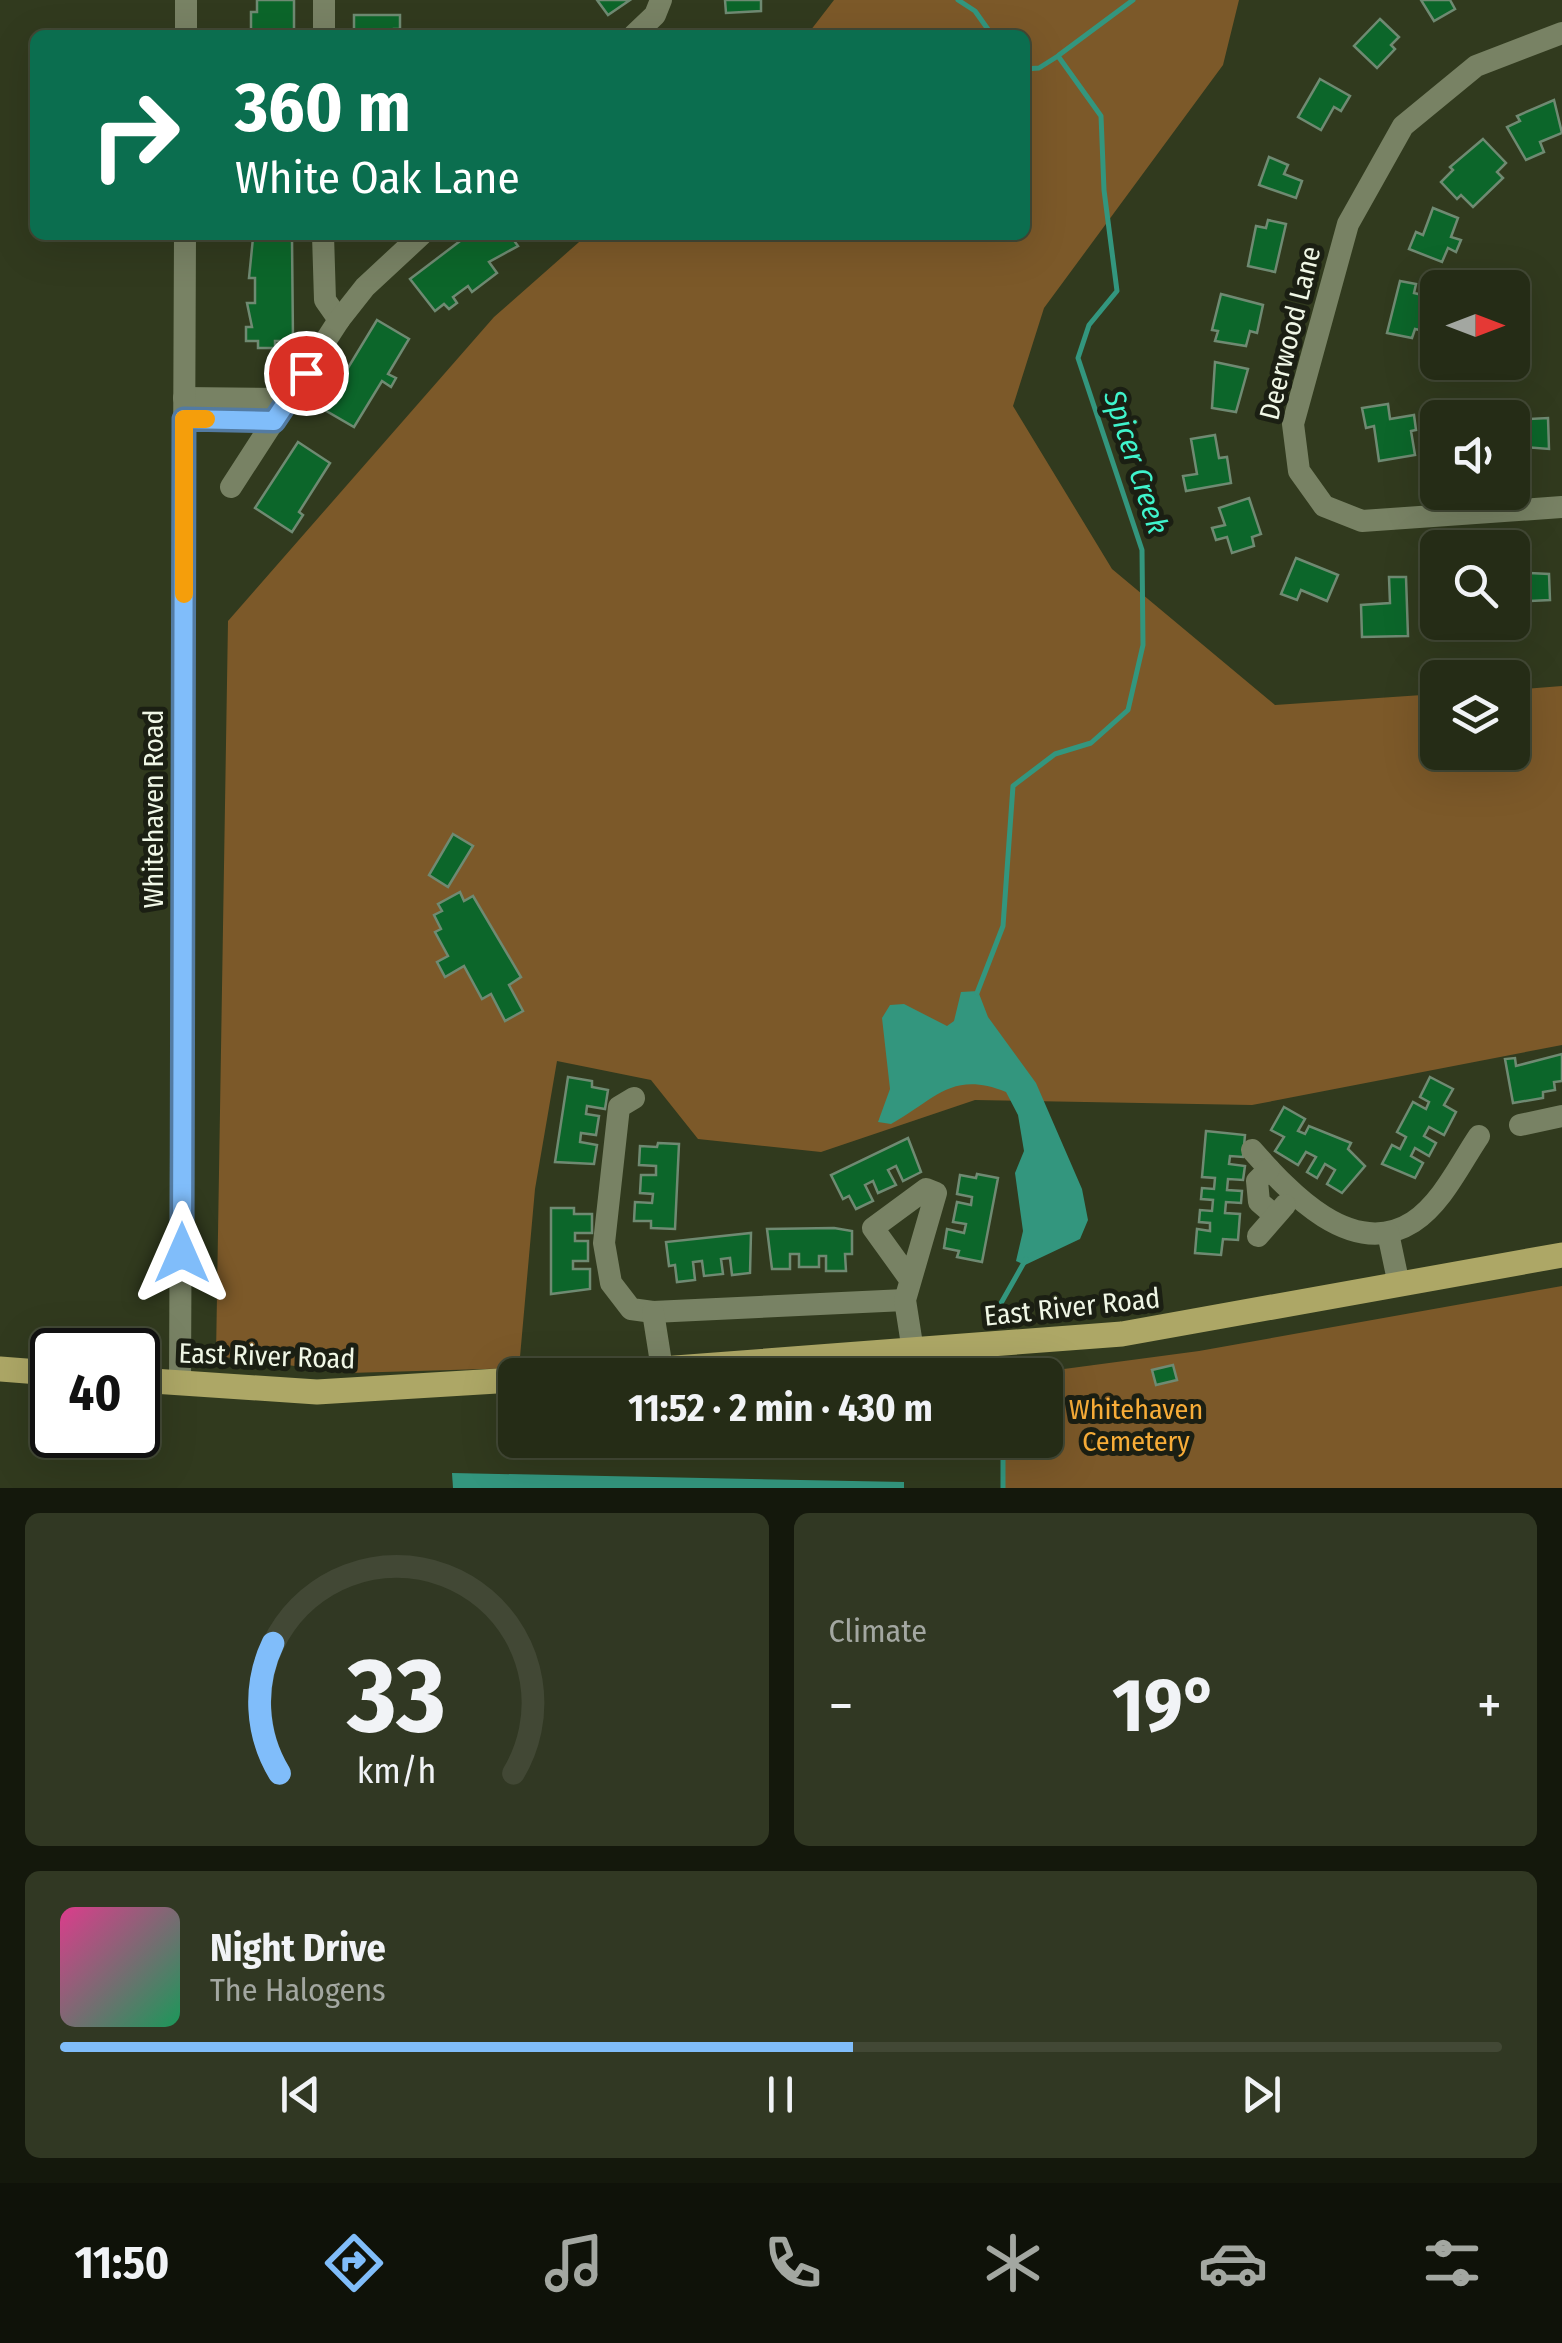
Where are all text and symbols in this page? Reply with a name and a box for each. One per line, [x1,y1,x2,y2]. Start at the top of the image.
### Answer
text: 360 m [235,66,411,150]
icon: right [70,70,200,200]
text: White Oak Lane [235,151,520,205]
street label: Deerwood Lane [1253,243,1327,423]
north arrow [1420,270,1530,380]
map controls [1420,270,1530,770]
pin [264,331,349,416]
icon: arrive [279,346,334,401]
water label: Spicer Creek [1096,385,1176,539]
button: sound [1420,400,1530,510]
button: search [1420,530,1530,640]
button: layers [1420,660,1530,770]
street label: Whitehaven Road [137,710,170,908]
position arrow [130,1201,234,1305]
street label: East River Road [982,1281,1162,1333]
speed limit sign: 40 [30,1328,160,1458]
street label: East River Road [178,1336,356,1376]
text: 11:52 · 2 min · 430 m [628,1385,933,1431]
park label: Whitehaven Cemetery [1069,1393,1203,1458]
text: Climate [829,1612,927,1650]
text: 33 [347,1634,446,1759]
text: 19° [1112,1661,1218,1751]
text: − [829,1673,853,1739]
text: + [1477,1673,1502,1739]
text: km/h [357,1750,437,1792]
text: Night Drive [210,1925,386,1971]
text: The Halogens [210,1971,386,2009]
icon: previous [273,2067,328,2122]
icon: pause [753,2067,808,2122]
icon: next [1234,2067,1289,2122]
icon: directions [319,2228,389,2298]
icon: music [539,2228,609,2298]
icon: phone [758,2228,828,2298]
icon: climate [978,2228,1048,2298]
icon: car [1198,2228,1268,2298]
icon: filters [1417,2228,1487,2298]
text: 11:50 [75,2236,169,2290]

